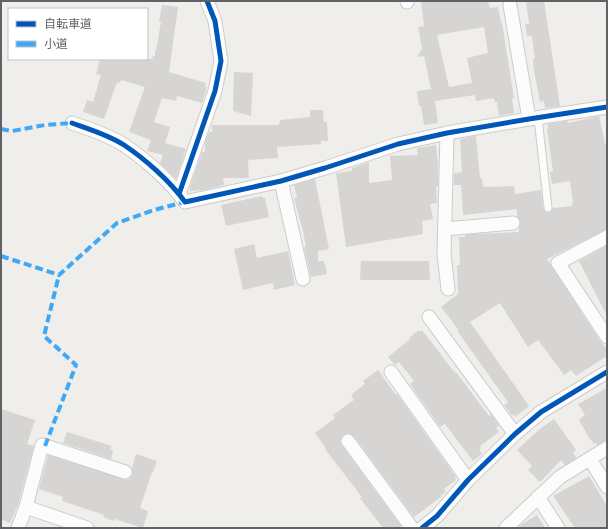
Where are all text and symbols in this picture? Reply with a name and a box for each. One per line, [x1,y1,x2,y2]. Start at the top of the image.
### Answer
legend [8,8,148,60]
text: 自転車道 [44,16,92,31]
text: 小道 [44,36,68,51]

